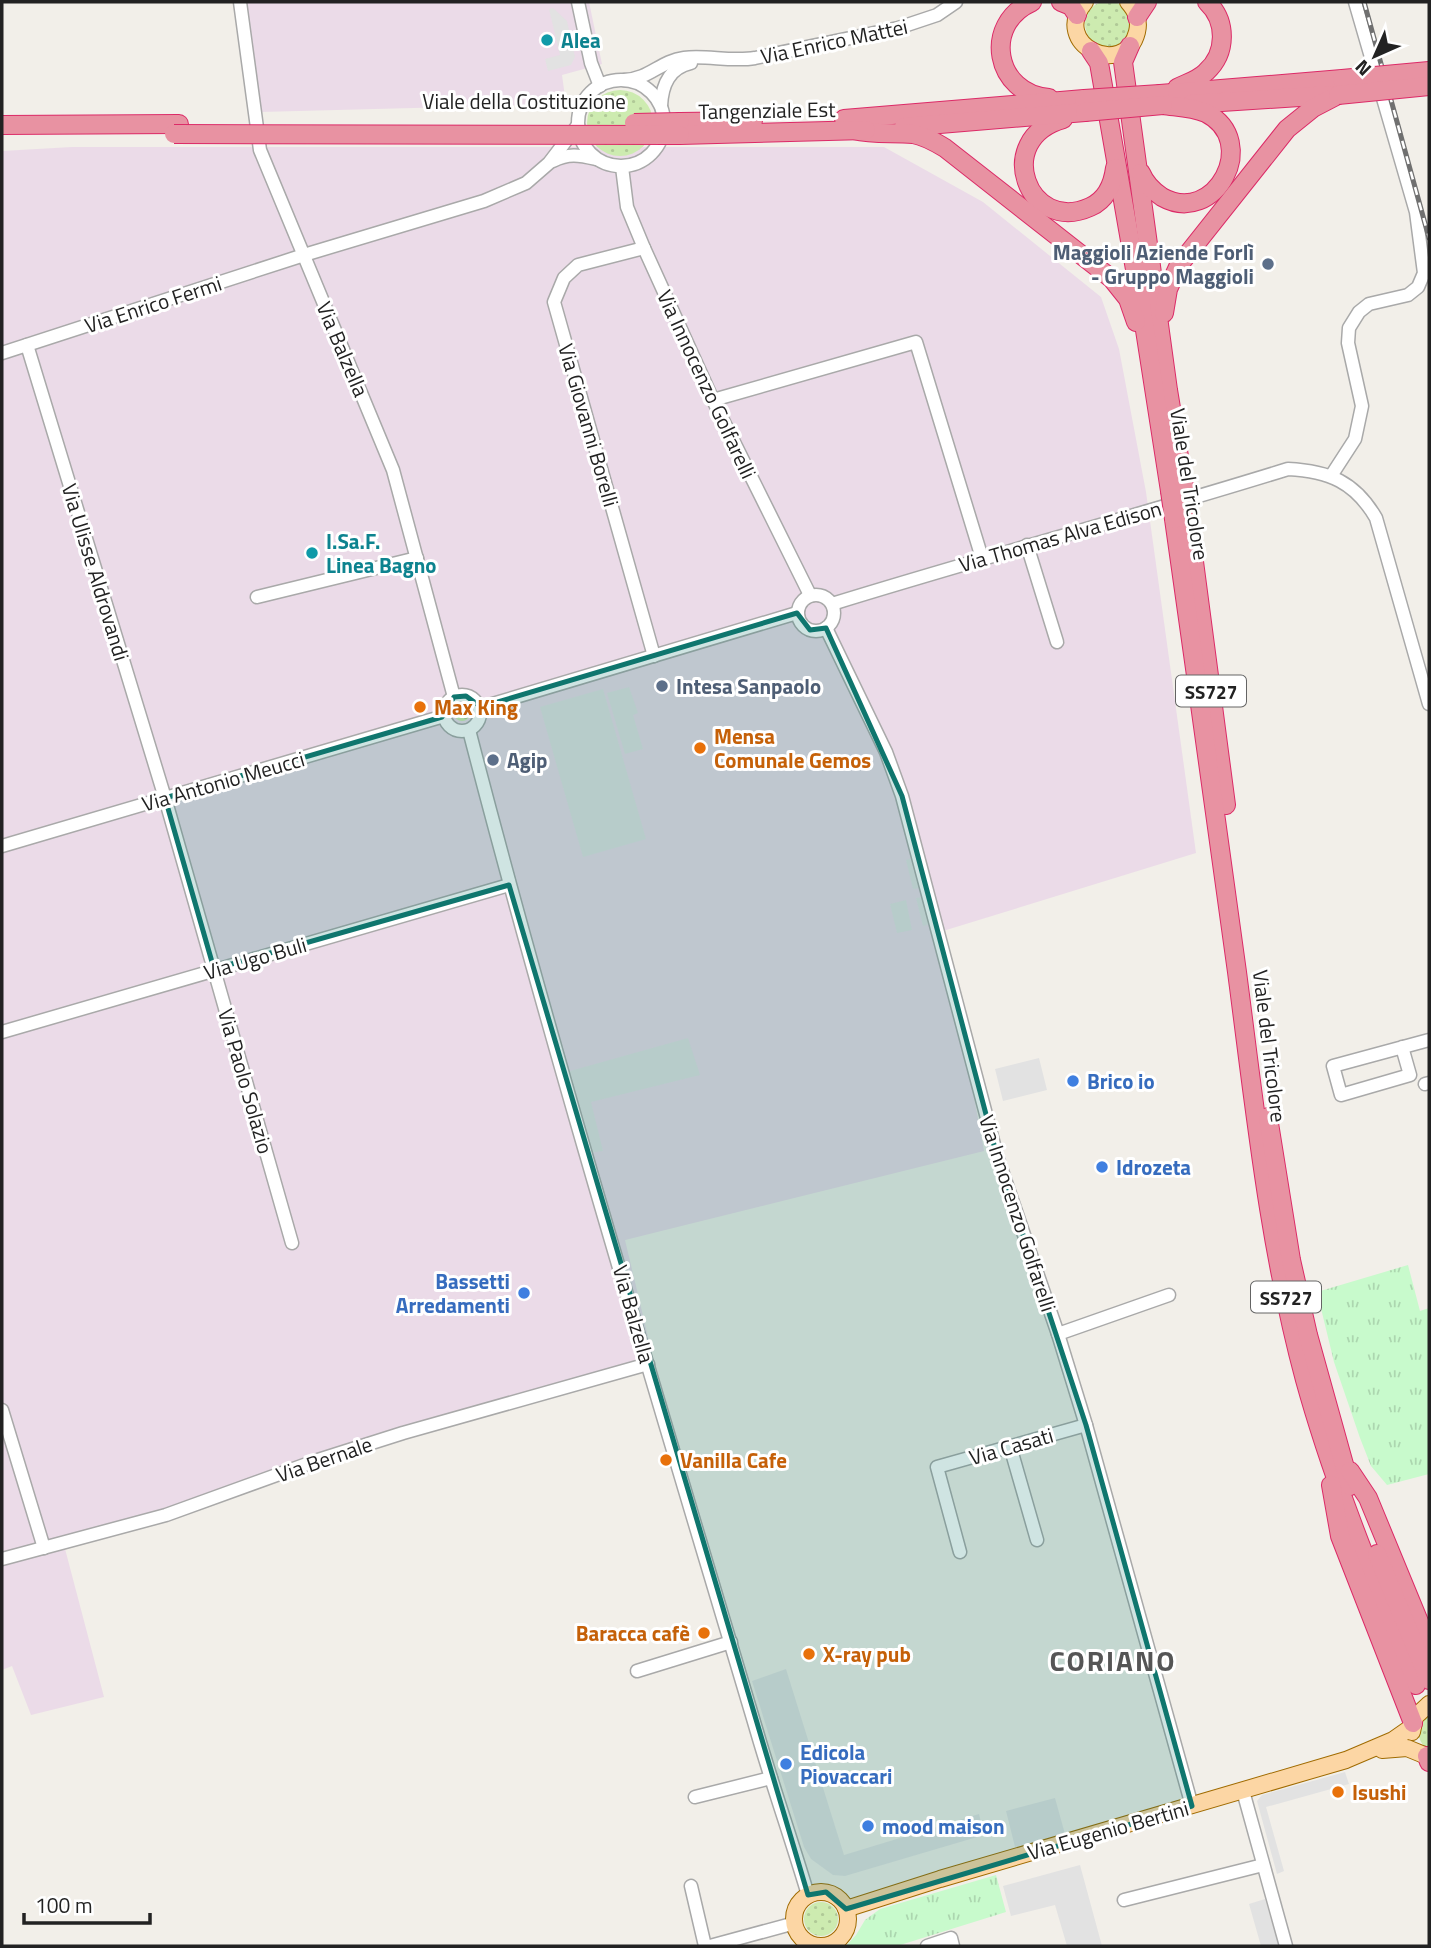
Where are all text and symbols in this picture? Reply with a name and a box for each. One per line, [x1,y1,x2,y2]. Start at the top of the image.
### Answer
street label: Via Enrico Mattei [758,10,910,72]
north arrow [1340,21,1410,91]
place label: Alea [561,24,601,56]
marker: Alea [539,32,555,48]
text: N [1348,53,1378,83]
street label: Viale della Costituzione [422,85,626,117]
street label: Tangenziale Est [698,93,836,127]
place label: Maggioli Aziende Forlì - Gruppo Maggioli [1053,236,1254,292]
marker: Maggioli Aziende Forlì - Gruppo Maggioli [1260,256,1276,272]
street label: Via Enrico Fermi [80,267,226,341]
street label: Via Innocenzo Golfarelli [649,284,765,484]
street label: Via Balzella [309,296,378,402]
street label: Via Giovanni Borelli [550,340,628,510]
street label: Viale del Tricolore [1162,406,1218,562]
street label: Via Ulisse Aldrovandi [54,480,138,664]
street label: Via Thomas Alva Edison [955,492,1165,580]
place label: I.Sa.F. Linea Bagno [326,525,437,581]
marker: I.Sa.F. Linea Bagno [304,545,320,561]
place label: Intesa Sanpaolo [676,670,821,702]
road number: SS727 [1176,676,1246,706]
marker: Intesa Sanpaolo [654,678,670,694]
place label: Max King [434,691,518,723]
marker: Max King [412,699,428,715]
place label: Mensa Comunale Gemos [714,720,871,776]
marker: Mensa Comunale Gemos [692,740,708,756]
street label: Via Antonio Meucci [138,742,308,820]
place label: Agip [507,744,548,776]
marker: Agip [485,752,501,768]
street label: Via Ugo Buli [200,928,310,988]
street label: Viale del Tricolore [1245,968,1295,1124]
street label: Via Paolo Solazio [210,1005,282,1157]
place label: Brico io [1087,1065,1155,1097]
marker: Brico io [1065,1073,1081,1089]
street label: Via Innocenzo Golfarelli [971,1110,1065,1316]
place label: Idrozeta [1116,1151,1191,1183]
marker: Idrozeta [1094,1159,1110,1175]
street label: Via Balzella [605,1261,663,1367]
place label: Bassetti Arredamenti [396,1265,510,1321]
road number: SS727 [1251,1282,1321,1312]
marker: Bassetti Arredamenti [516,1285,532,1301]
street label: Via Casati [965,1419,1057,1473]
street label: Via Bernale [272,1428,376,1490]
place label: Vanilla Cafe [680,1444,787,1476]
marker: Vanilla Cafe [658,1452,674,1468]
place label: Baracca cafè [576,1617,690,1649]
marker: Baracca cafè [696,1625,712,1641]
place label: X-ray pub [823,1638,911,1670]
district label: CORIANO [1049,1639,1177,1682]
marker: X-ray pub [801,1646,817,1662]
place label: Edicola Piovaccari [800,1736,892,1792]
marker: Edicola Piovaccari [778,1756,794,1772]
place label: Isushi [1352,1776,1406,1808]
marker: Isushi [1330,1784,1346,1800]
street label: Via Eugenio Bertini [1024,1792,1192,1868]
place label: mood maison [882,1810,1005,1842]
marker: mood maison [860,1818,876,1834]
scale bar [24,1882,150,1926]
text: 100 m [35,1889,92,1921]

